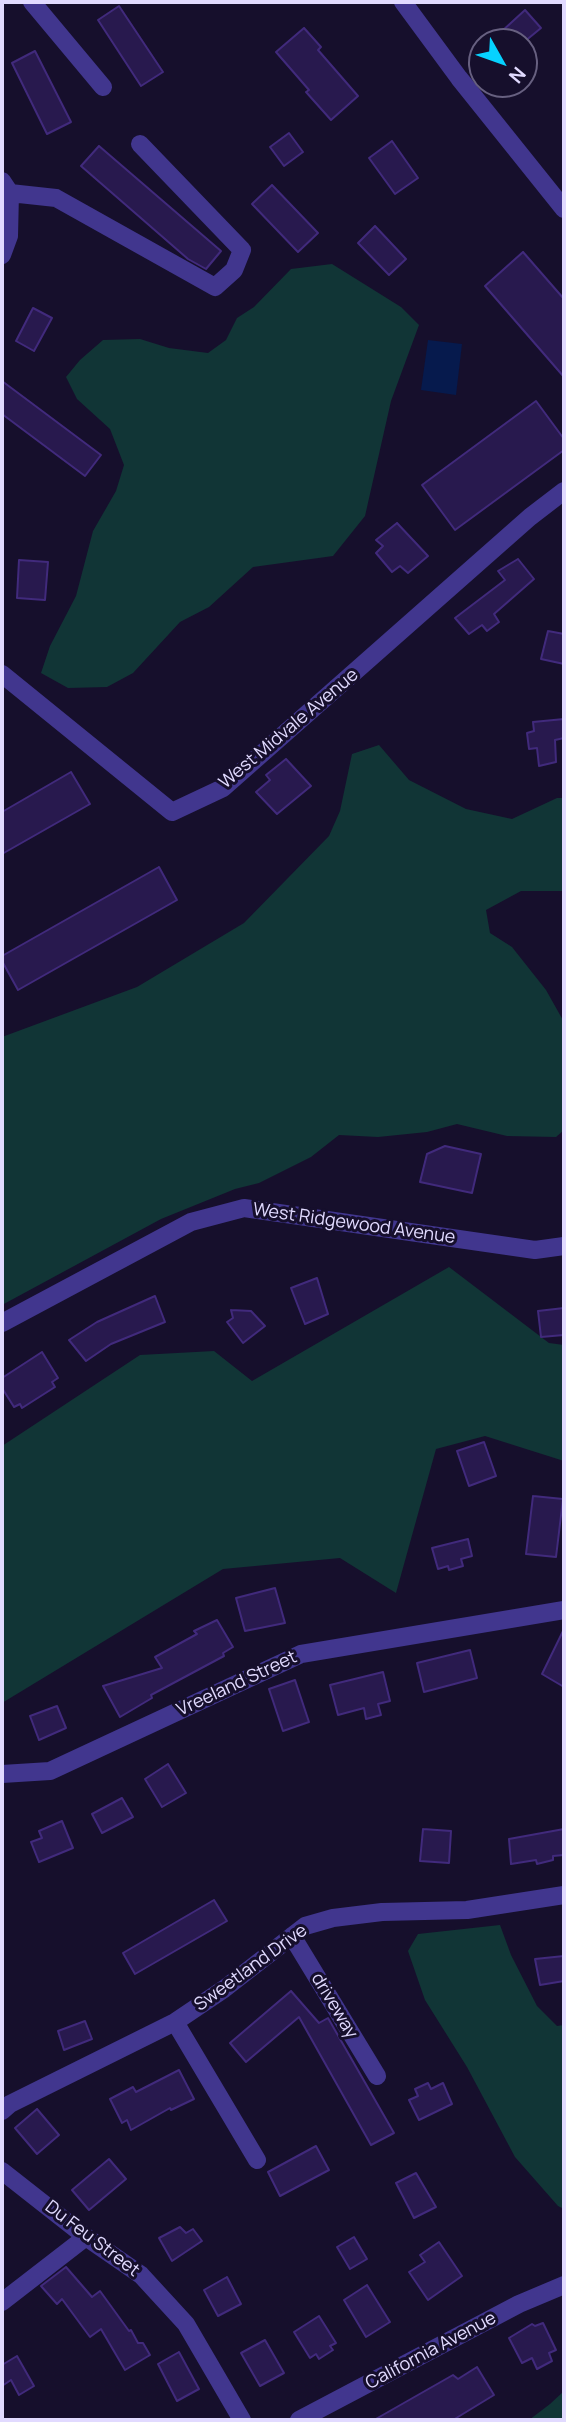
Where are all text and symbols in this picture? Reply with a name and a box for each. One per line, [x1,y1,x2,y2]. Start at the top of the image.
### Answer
north arrow [468,28,538,98]
text: N [503,62,532,89]
street label: West Midvale Avenue [215,664,363,794]
street label: West Ridgewood Avenue [251,1199,457,1249]
street label: Vreeland Street [173,1647,301,1721]
street label: Sweetland Drive [190,1920,312,2016]
street label: driveway [306,1969,362,2043]
street label: Du Feu Street [40,2196,144,2282]
street label: California Avenue [362,2308,500,2394]

